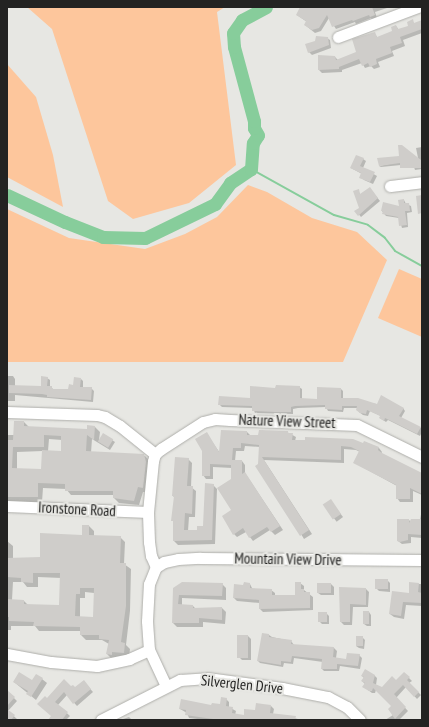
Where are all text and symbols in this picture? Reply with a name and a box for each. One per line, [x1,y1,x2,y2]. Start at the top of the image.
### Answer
street label: Nature View Street [238,410,336,432]
street label: Ironstone Road [38,498,116,520]
street label: Mountain View Drive [234,549,342,569]
street label: Silverglen Drive [200,671,284,697]

